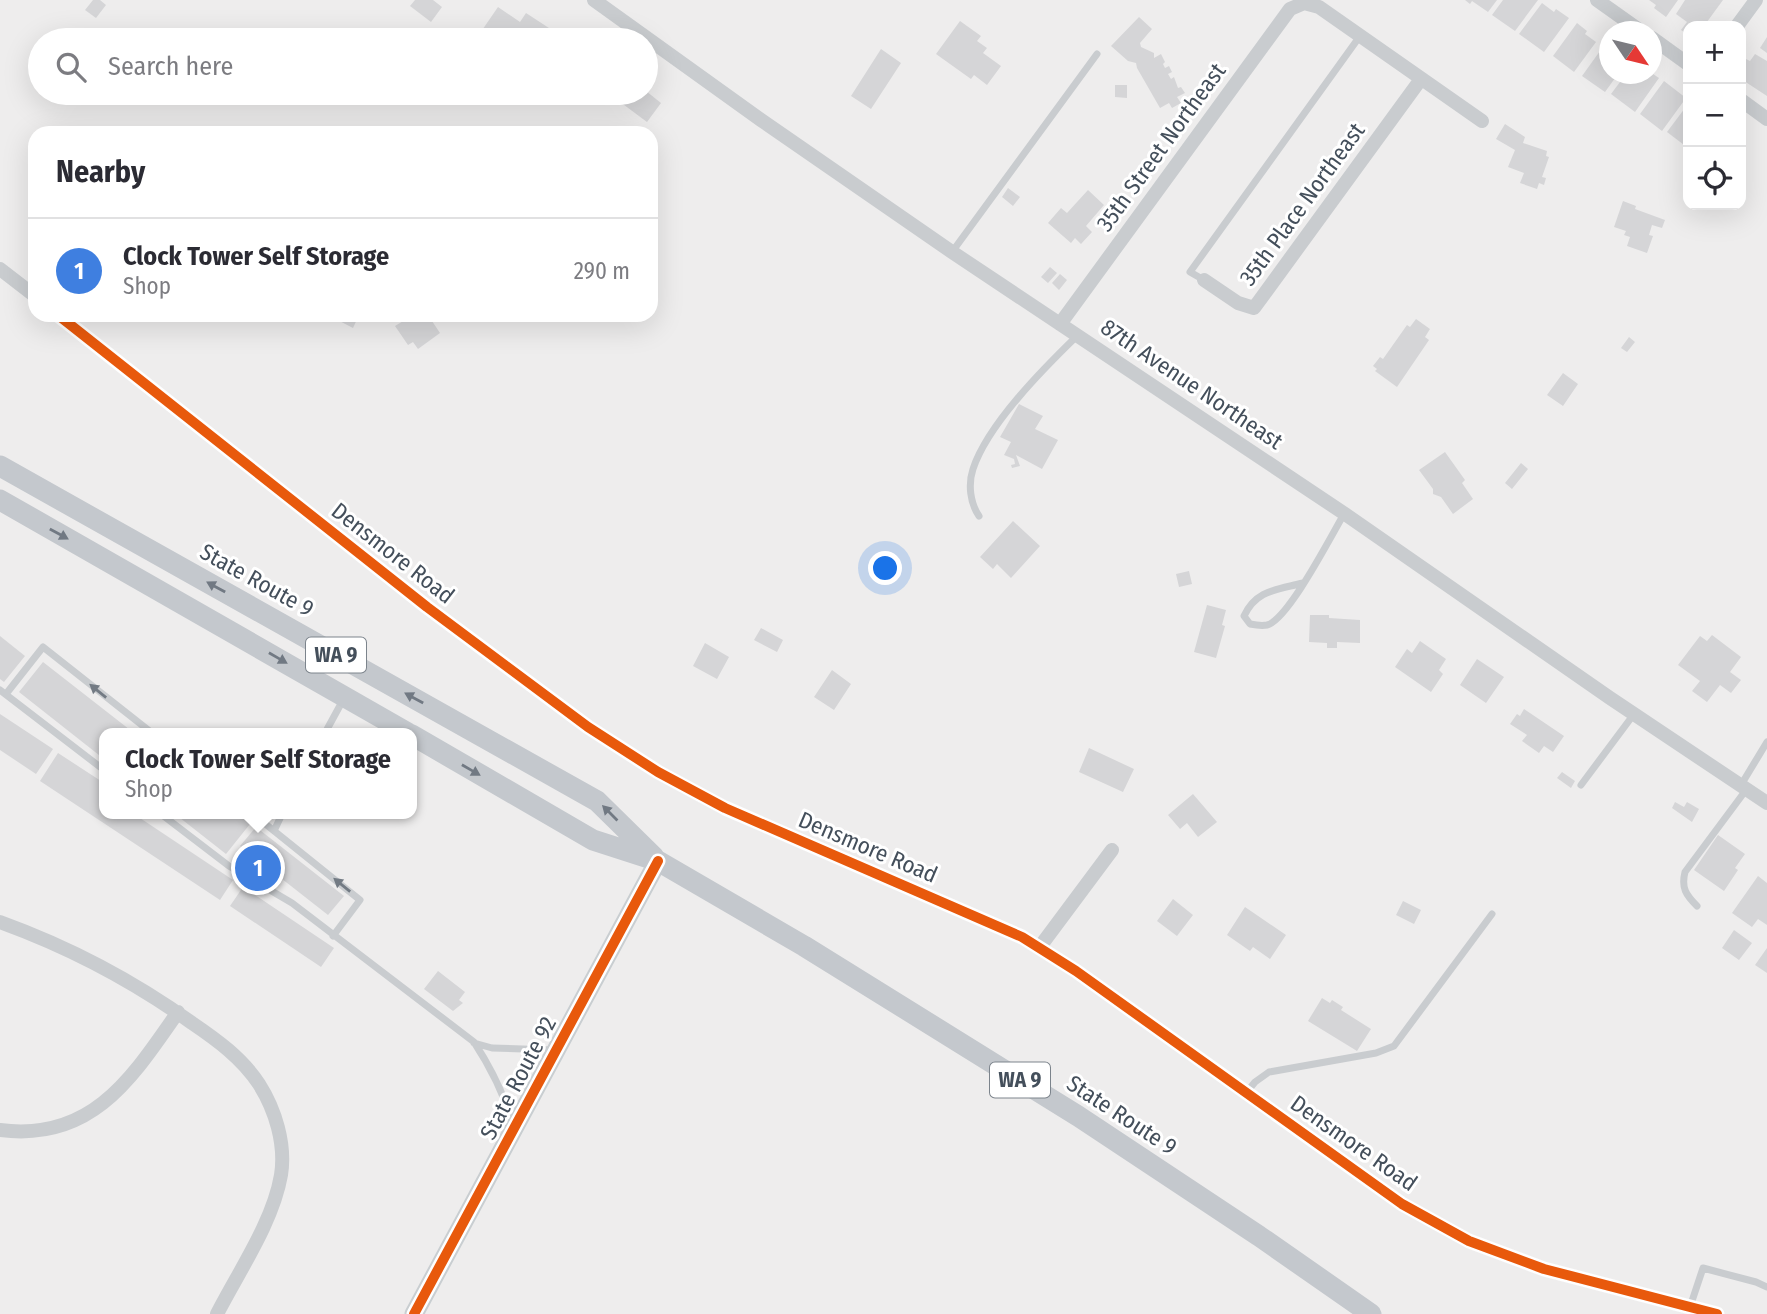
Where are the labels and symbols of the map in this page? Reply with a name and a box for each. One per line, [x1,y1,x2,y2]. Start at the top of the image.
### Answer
north arrow [1599,21,1662,84]
street label: 35th Street Northeast [1091,57,1232,237]
street label: 35th Place Northeast [1234,117,1371,291]
street label: 87th Avenue Northeast [1096,313,1289,456]
street label: Densmore Road [326,496,460,610]
one-way arrow [50,528,69,540]
street label: State Route 9 [195,537,319,623]
your location [868,551,902,585]
one-way arrow [206,581,225,593]
road number: WA 9 [306,638,366,672]
one-way arrow [269,652,288,664]
one-way arrow [90,683,108,698]
one-way arrow [405,692,424,704]
one-way arrow [461,764,481,776]
street label: Densmore Road [794,805,942,889]
one-way arrow [602,806,619,822]
pin: 1 [235,842,281,894]
one-way arrow [334,878,352,893]
street label: State Route 92 [474,1012,562,1144]
road number: WA 9 [990,1062,1050,1098]
street label: State Route 9 [1062,1069,1182,1161]
street label: Densmore Road [1285,1089,1423,1197]

